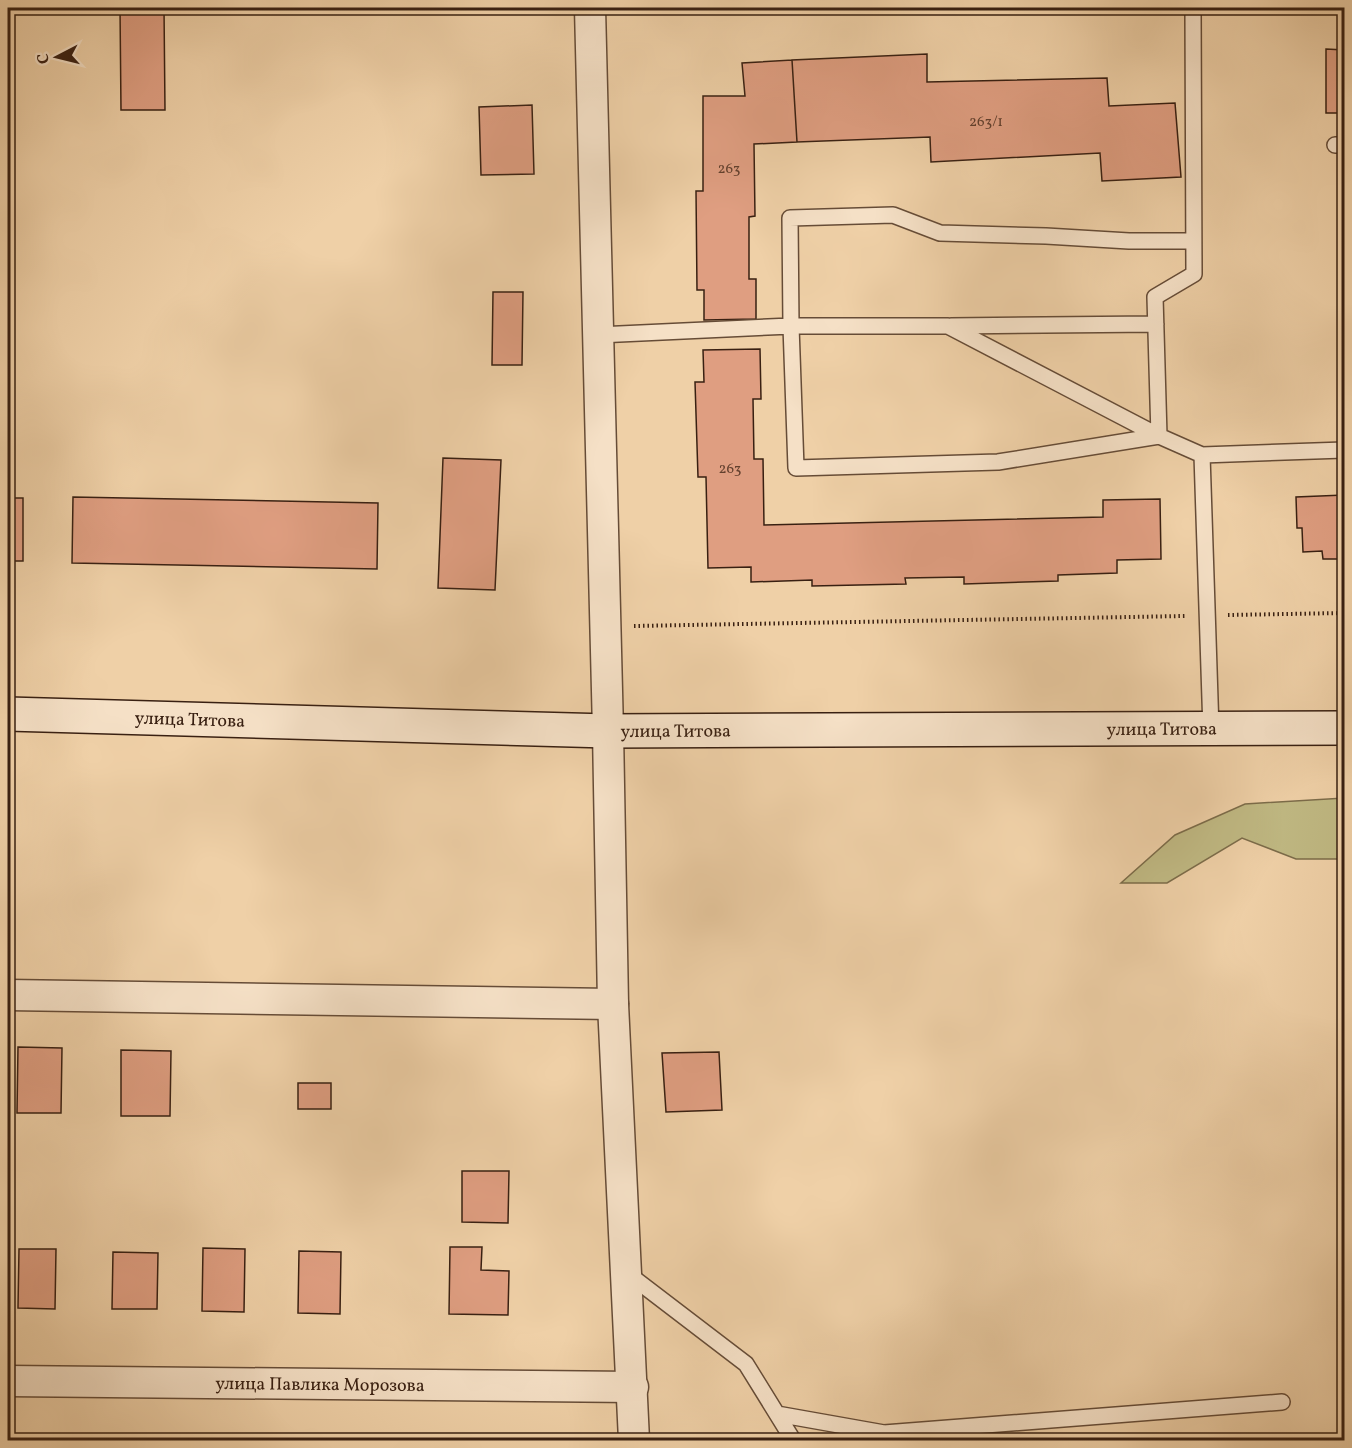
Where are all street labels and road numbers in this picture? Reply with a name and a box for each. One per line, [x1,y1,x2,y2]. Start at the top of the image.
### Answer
street label: улица Титова [134,707,246,735]
street label: улица Титова [1106,718,1217,743]
street label: улица Титова [620,719,731,745]
street label: улица Павлика Морозова [215,1372,425,1399]

